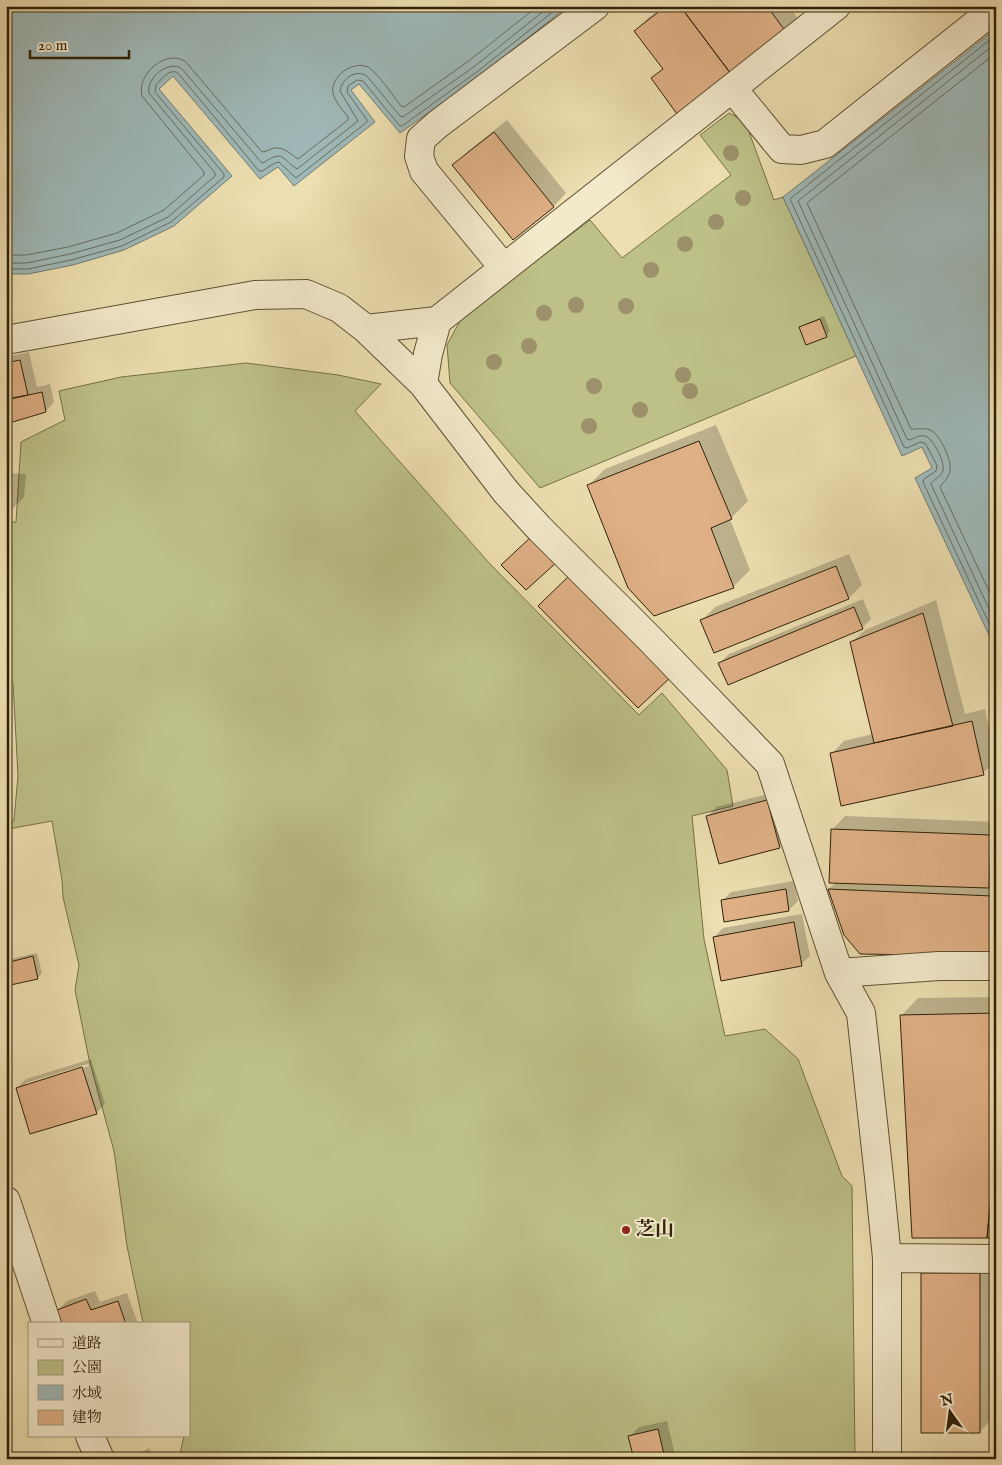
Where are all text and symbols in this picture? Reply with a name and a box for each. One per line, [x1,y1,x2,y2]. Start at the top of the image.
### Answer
scale bar [30,28,129,60]
text: 20 m [38,36,68,55]
place label: 芝山 [636,1218,674,1242]
marker: 芝山 [620,1224,632,1236]
legend [28,1322,190,1438]
text: 道路 [72,1334,102,1353]
text: 公園 [72,1358,102,1377]
text: 水域 [72,1384,102,1403]
north arrow [924,1388,974,1438]
text: N [938,1390,955,1411]
text: 建物 [72,1408,102,1427]

